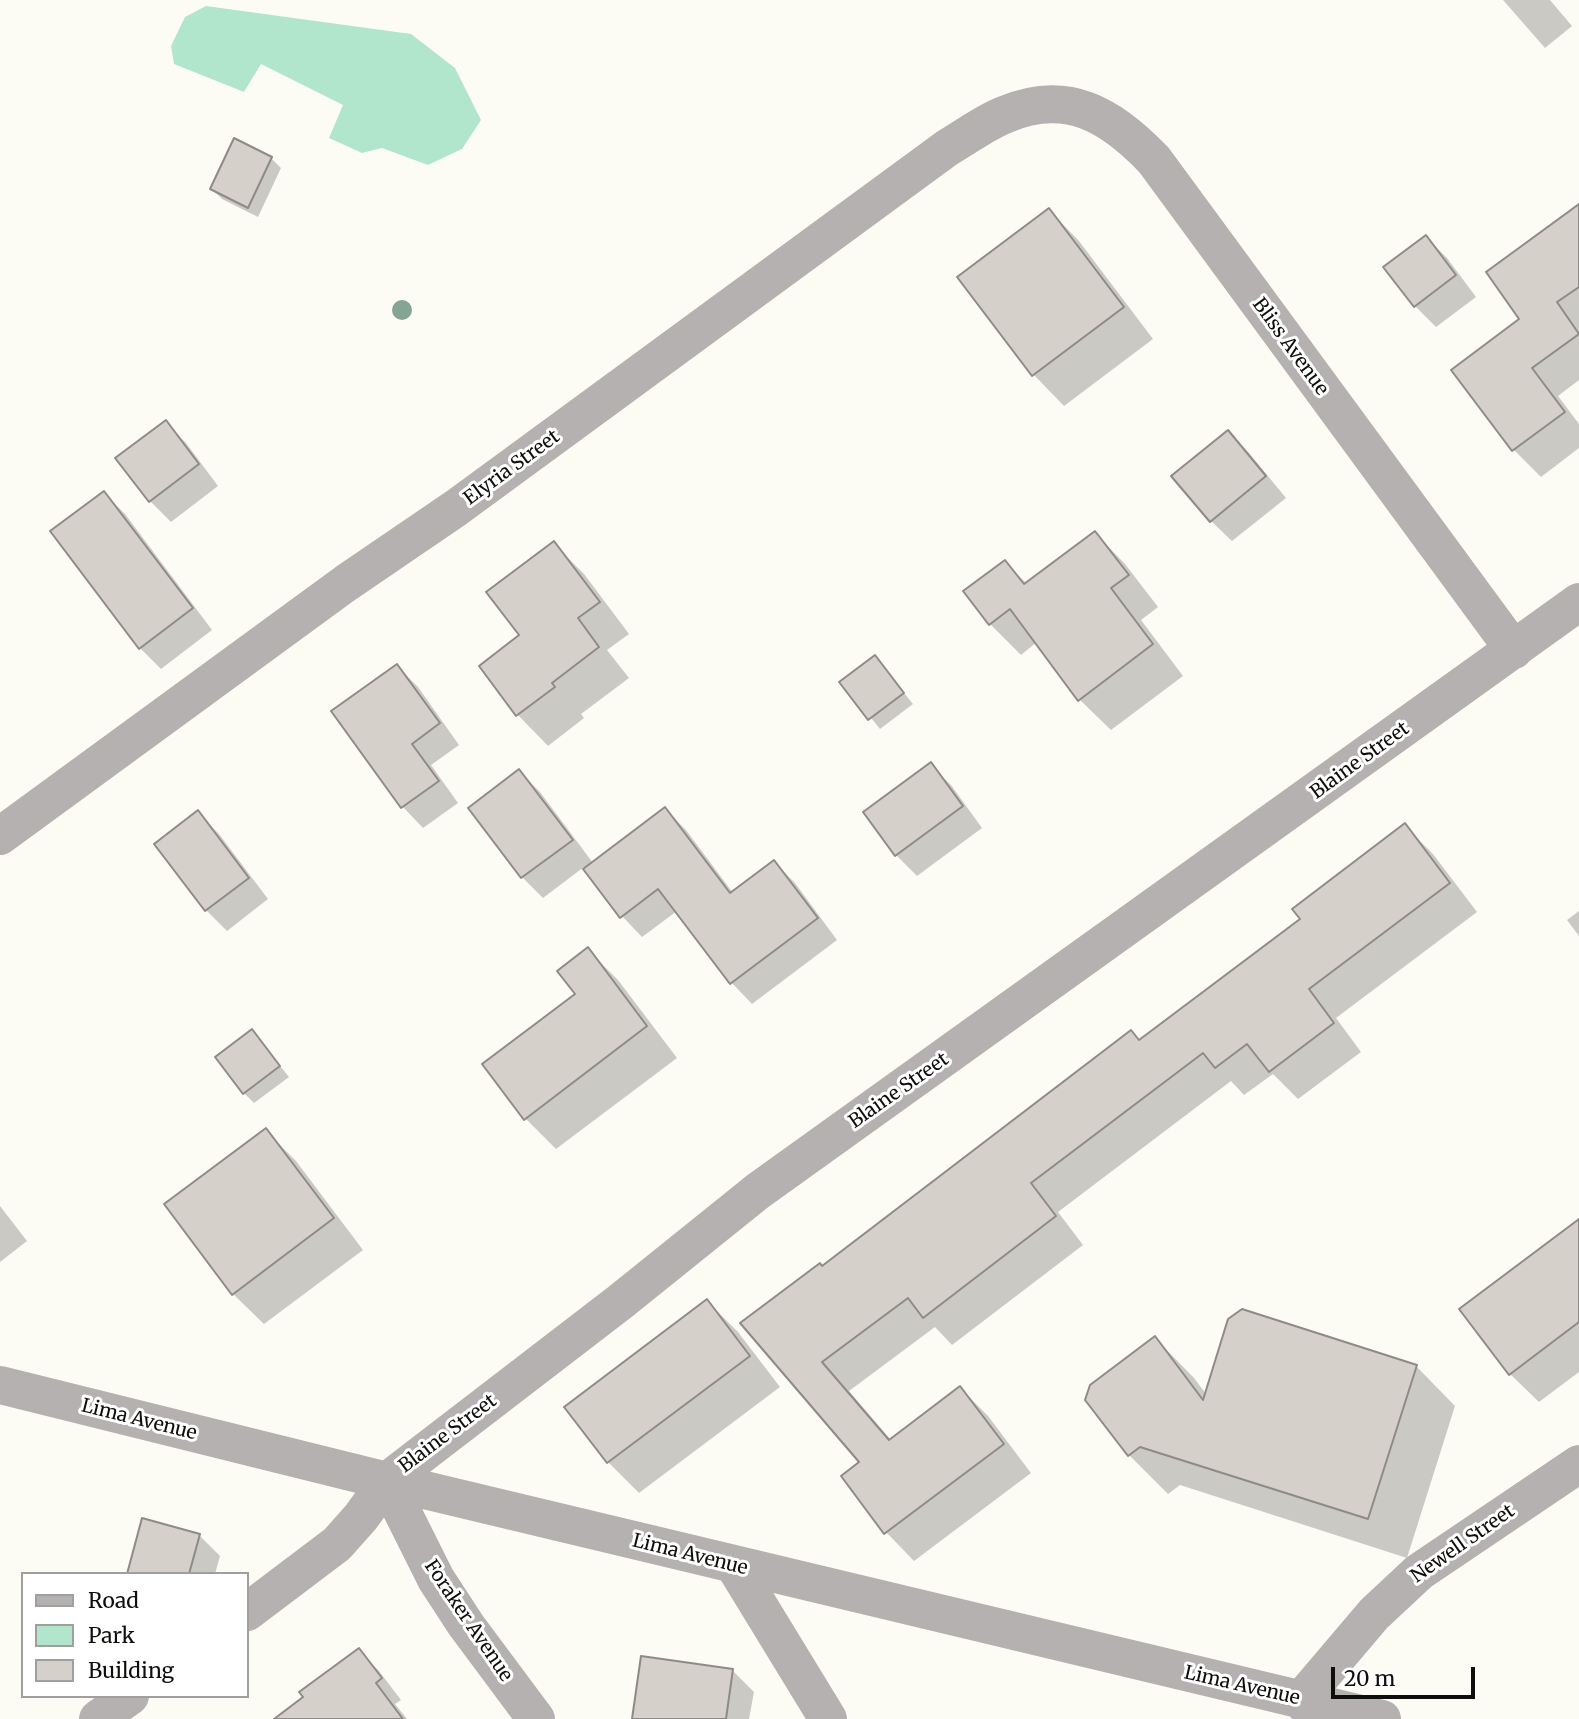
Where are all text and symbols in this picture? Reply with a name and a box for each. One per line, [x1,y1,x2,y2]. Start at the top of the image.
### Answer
street label: Bliss Avenue [1247,294,1333,400]
street label: Elyria Street [460,426,564,510]
street label: Blaine Street [1306,718,1414,804]
street label: Blaine Street [845,1048,953,1134]
street label: Blaine Street [395,1390,501,1478]
street label: Lima Avenue [79,1395,199,1445]
street label: Newell Street [1407,1500,1519,1588]
street label: Lima Avenue [630,1530,750,1580]
street label: Foraker Avenue [419,1556,517,1686]
legend [21,1572,248,1698]
text: Road [88,1587,139,1614]
text: Park [88,1622,135,1649]
scale bar [1334,1652,1478,1696]
text: Building [88,1657,174,1684]
street label: Lima Avenue [1182,1662,1302,1710]
text: 20 m [1344,1665,1395,1692]

